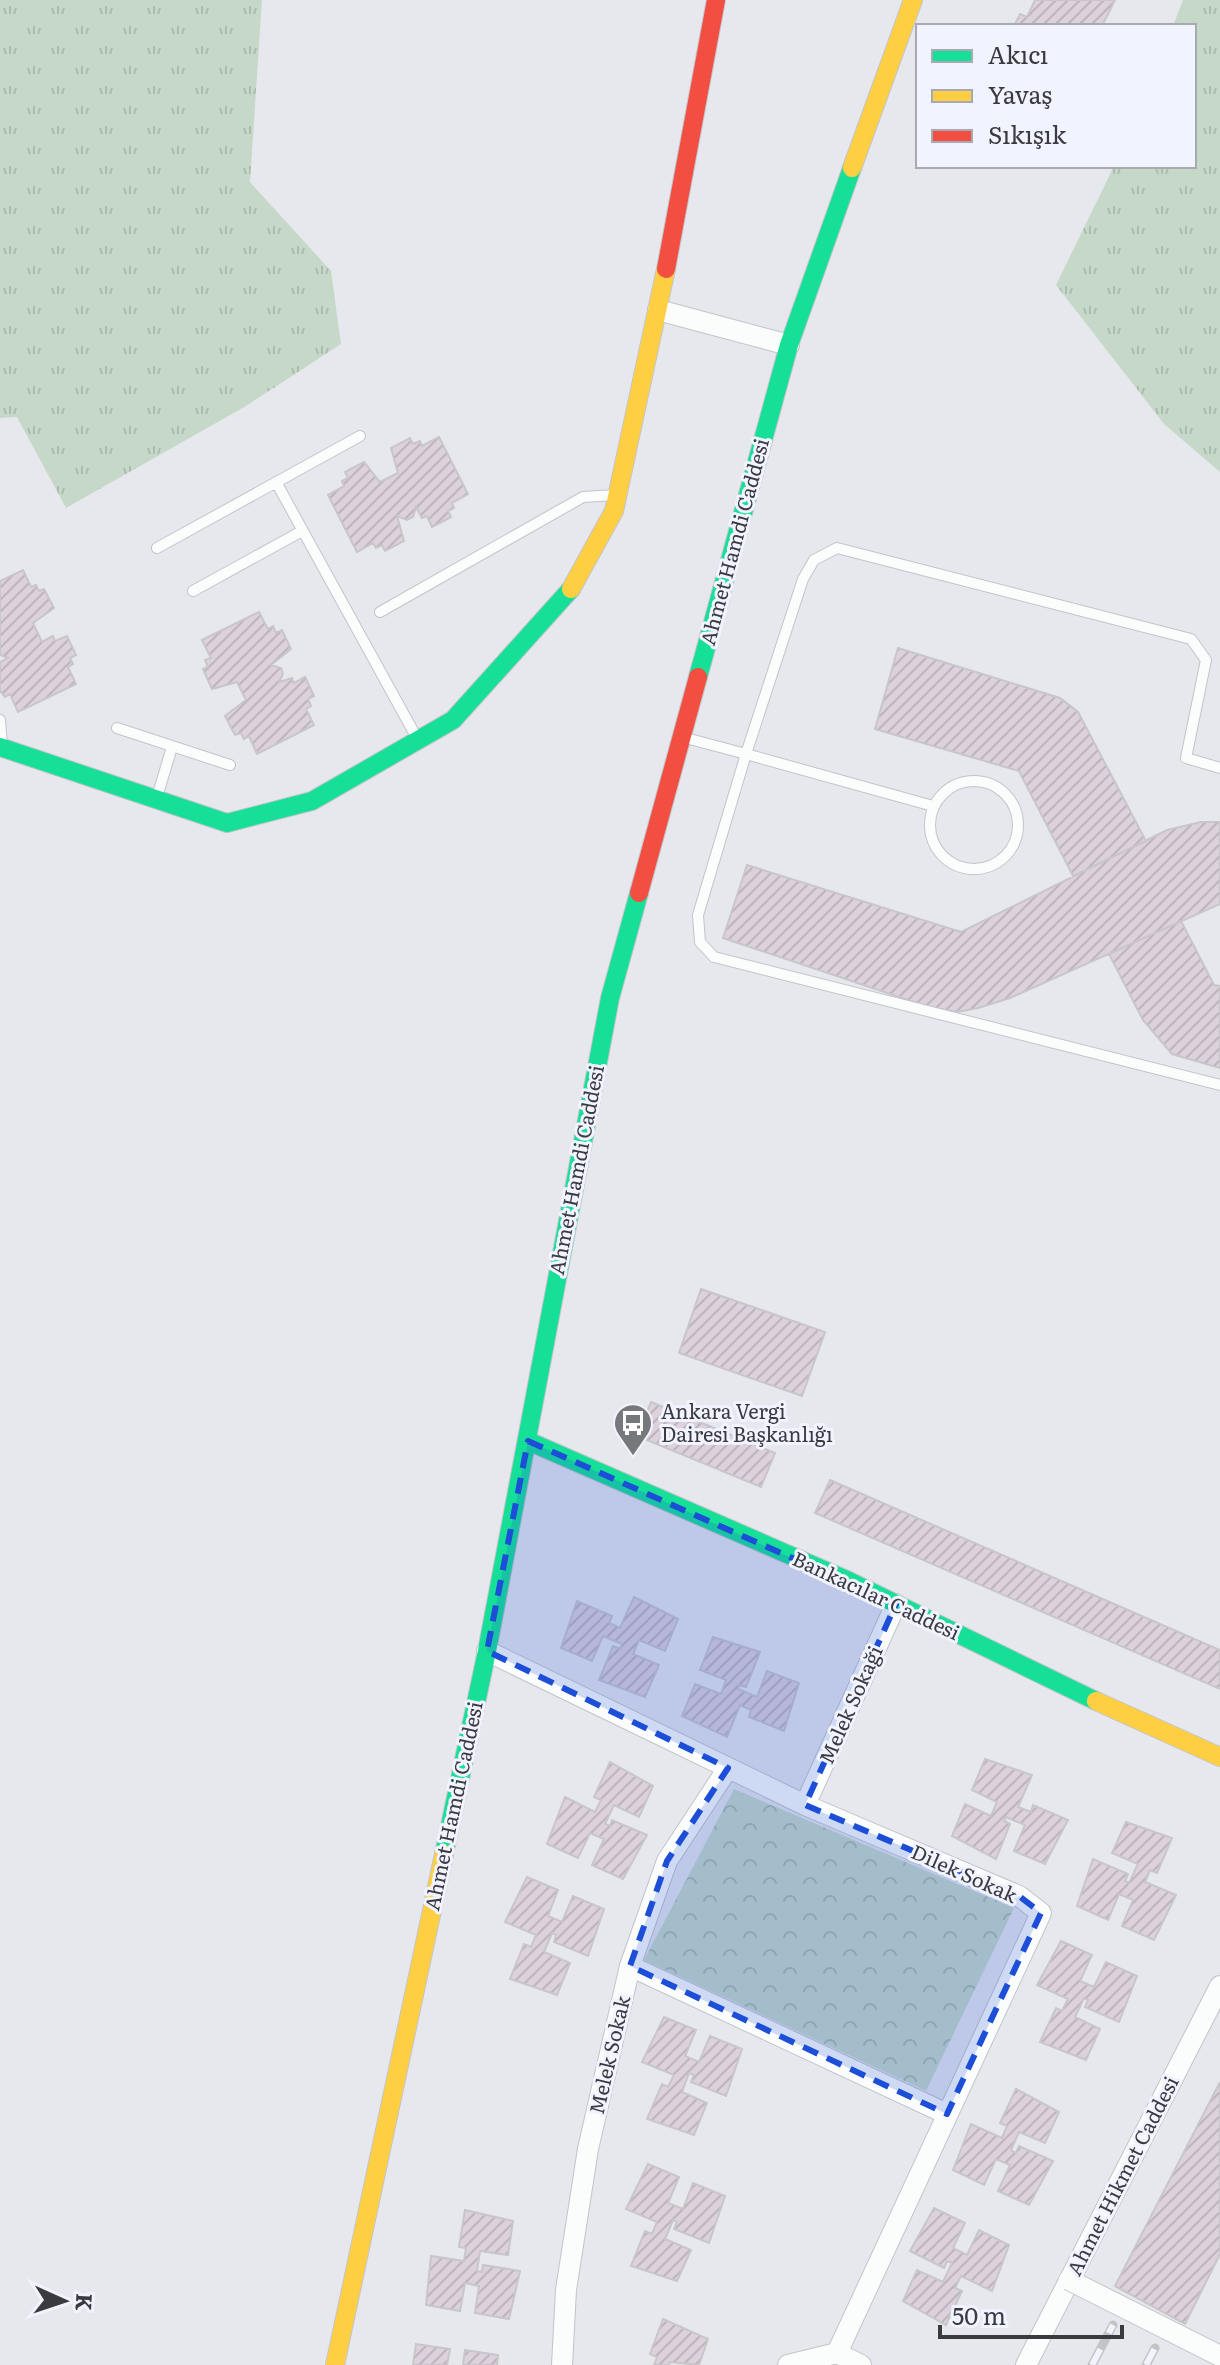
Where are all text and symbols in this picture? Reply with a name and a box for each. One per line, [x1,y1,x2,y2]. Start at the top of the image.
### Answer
legend [916,24,1196,168]
text: Akıcı [988,36,1048,71]
text: Yavaş [988,76,1052,111]
text: Sıkışık [988,116,1067,151]
street label: Ahmet Hamdi Caddesi [691,434,775,648]
street label: Ahmet Hamdi Caddesi [540,1062,610,1277]
place label: Ankara Vergi Dairesi Başkanlığı [661,1395,833,1448]
bus stop icon: Ankara Vergi Dairesi Başkanlığı [612,1402,654,1457]
street label: Bankacılar Caddesi [788,1542,966,1646]
street label: Melek Sokaği [810,1640,889,1768]
street label: Ahmet Hamdi Caddesi [415,1698,489,1913]
street label: Dilek Sokak [907,1835,1023,1909]
street label: Melek Sokak [580,1991,636,2117]
street label: Ahmet Hikmet Caddesi [1058,2070,1185,2280]
north arrow [24,2261,104,2341]
scale bar [940,2289,1122,2339]
text: K [69,2293,102,2312]
text: 50 m [952,2297,1006,2332]

